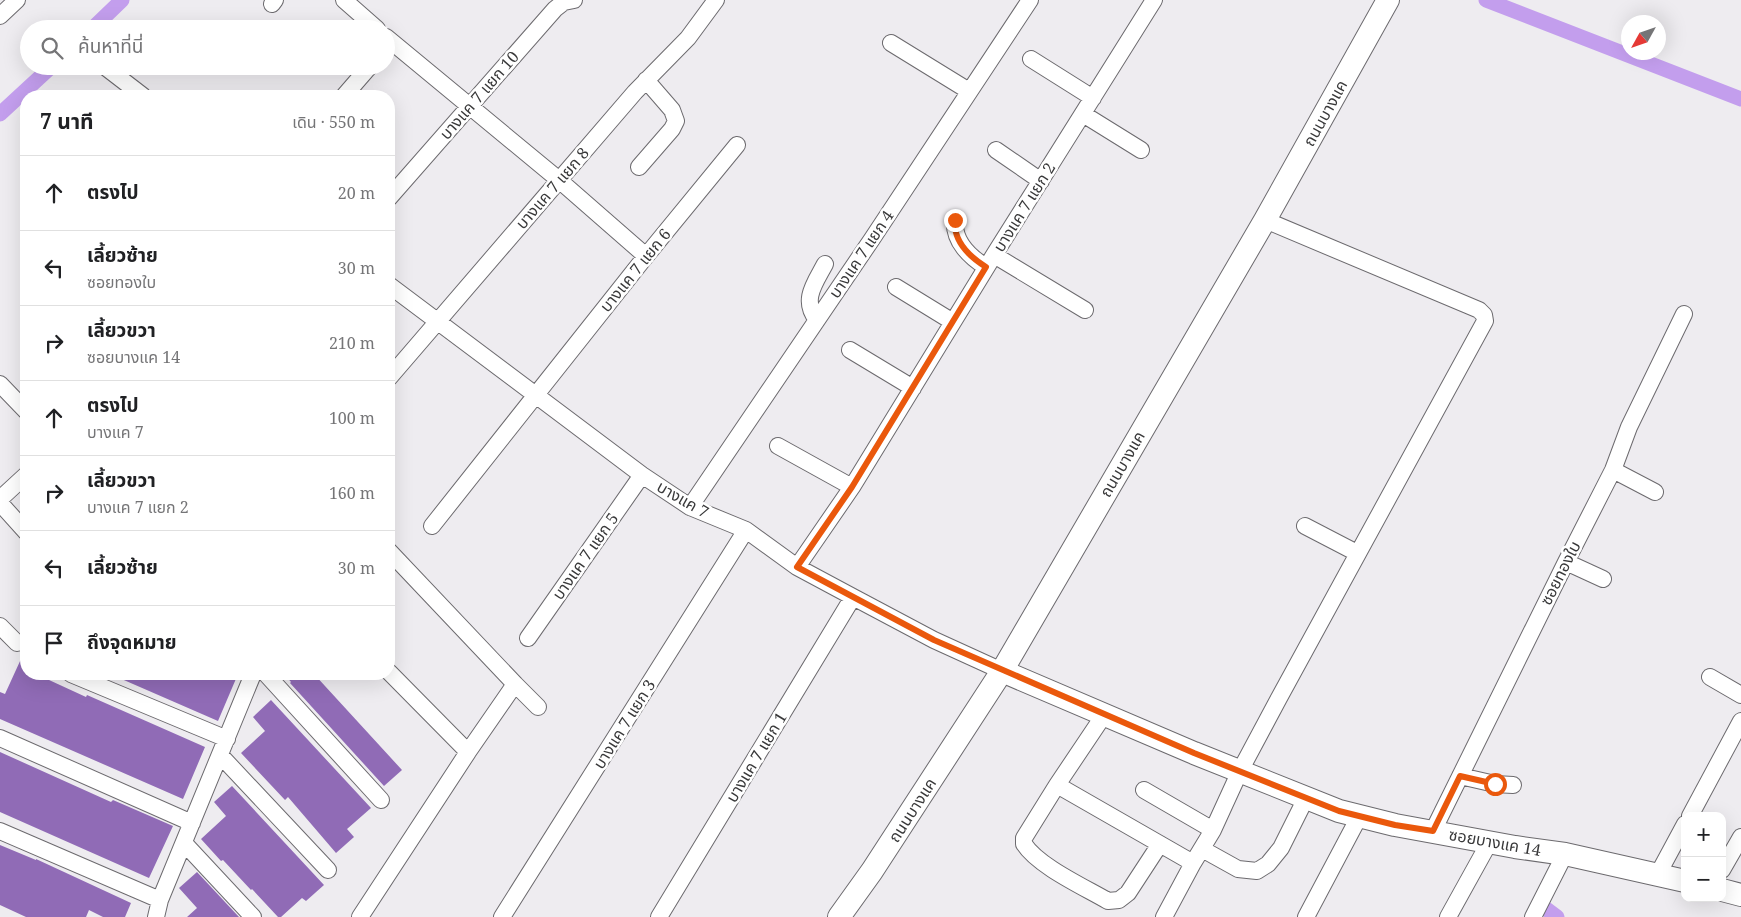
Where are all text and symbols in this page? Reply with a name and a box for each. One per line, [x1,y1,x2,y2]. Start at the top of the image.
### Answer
north arrow [1621,15,1666,60]
search box [20,20,395,75]
text: ค้นหาที่นี่ [78,33,143,59]
icon: search [38,34,66,62]
street label: บางแค 7 แยก 10 [434,46,524,144]
street label: ถนนบางแค [1298,76,1352,150]
text: 7 นาที [40,107,94,135]
text: เดิน · 550 m [292,111,375,133]
street label: บางแค 7 แยก 8 [510,142,594,234]
street label: บางแค 7 แยก 2 [988,158,1060,256]
icon: ahead [40,179,68,207]
text: ตรงไป [87,179,139,205]
text: 20 m [338,182,375,204]
street label: บางแค 7 แยก 4 [823,206,899,302]
route end [944,209,967,232]
street label: บางแค 7 แยก 6 [594,224,676,316]
text: เลี้ยวซ้าย [87,242,158,268]
icon: left [40,254,68,282]
text: 30 m [338,257,375,279]
text: ซอยทองใบ [87,271,156,293]
text: เลี้ยวขวา [87,317,156,343]
icon: right [40,329,68,357]
text: 210 m [329,332,375,354]
text: ซอยบางแค 14 [87,346,180,368]
text: ตรงไป [87,392,139,418]
icon: ahead [40,404,68,432]
text: 100 m [329,407,375,429]
text: บางแค 7 [87,421,144,443]
street label: ถนนบางแค [1094,427,1150,501]
text: เลี้ยวขวา [87,467,156,493]
street label: บางแค 7 [653,475,713,523]
icon: right [40,479,68,507]
text: 160 m [329,482,375,504]
text: บางแค 7 แยก 2 [87,496,189,518]
street label: บางแค 7 แยก 5 [547,508,623,604]
street label: ซอยทองใบ [1534,537,1586,609]
icon: left [40,554,68,582]
text: เลี้ยวซ้าย [87,554,158,580]
text: 30 m [338,557,375,579]
icon: arrive [40,629,68,657]
text: ถึงจุดหมาย [87,629,177,655]
street label: บางแค 7 แยก 3 [588,675,660,773]
street label: บางแค 7 แยก 1 [720,708,792,806]
street label: ถนนบางแค [883,773,941,847]
route start [1484,773,1507,796]
map controls [1681,812,1726,902]
button: + [1681,812,1726,857]
street label: ซอยบางแค 14 [1447,823,1543,861]
button: − [1681,857,1726,902]

